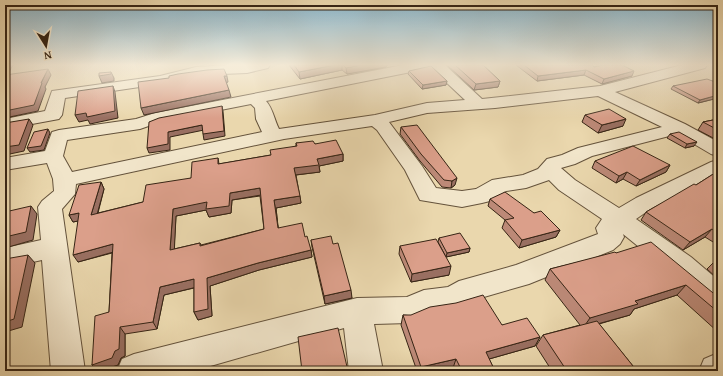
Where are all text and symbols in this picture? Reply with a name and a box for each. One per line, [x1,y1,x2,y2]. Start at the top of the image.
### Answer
north arrow [26,26,66,66]
text: N [42,47,53,64]

